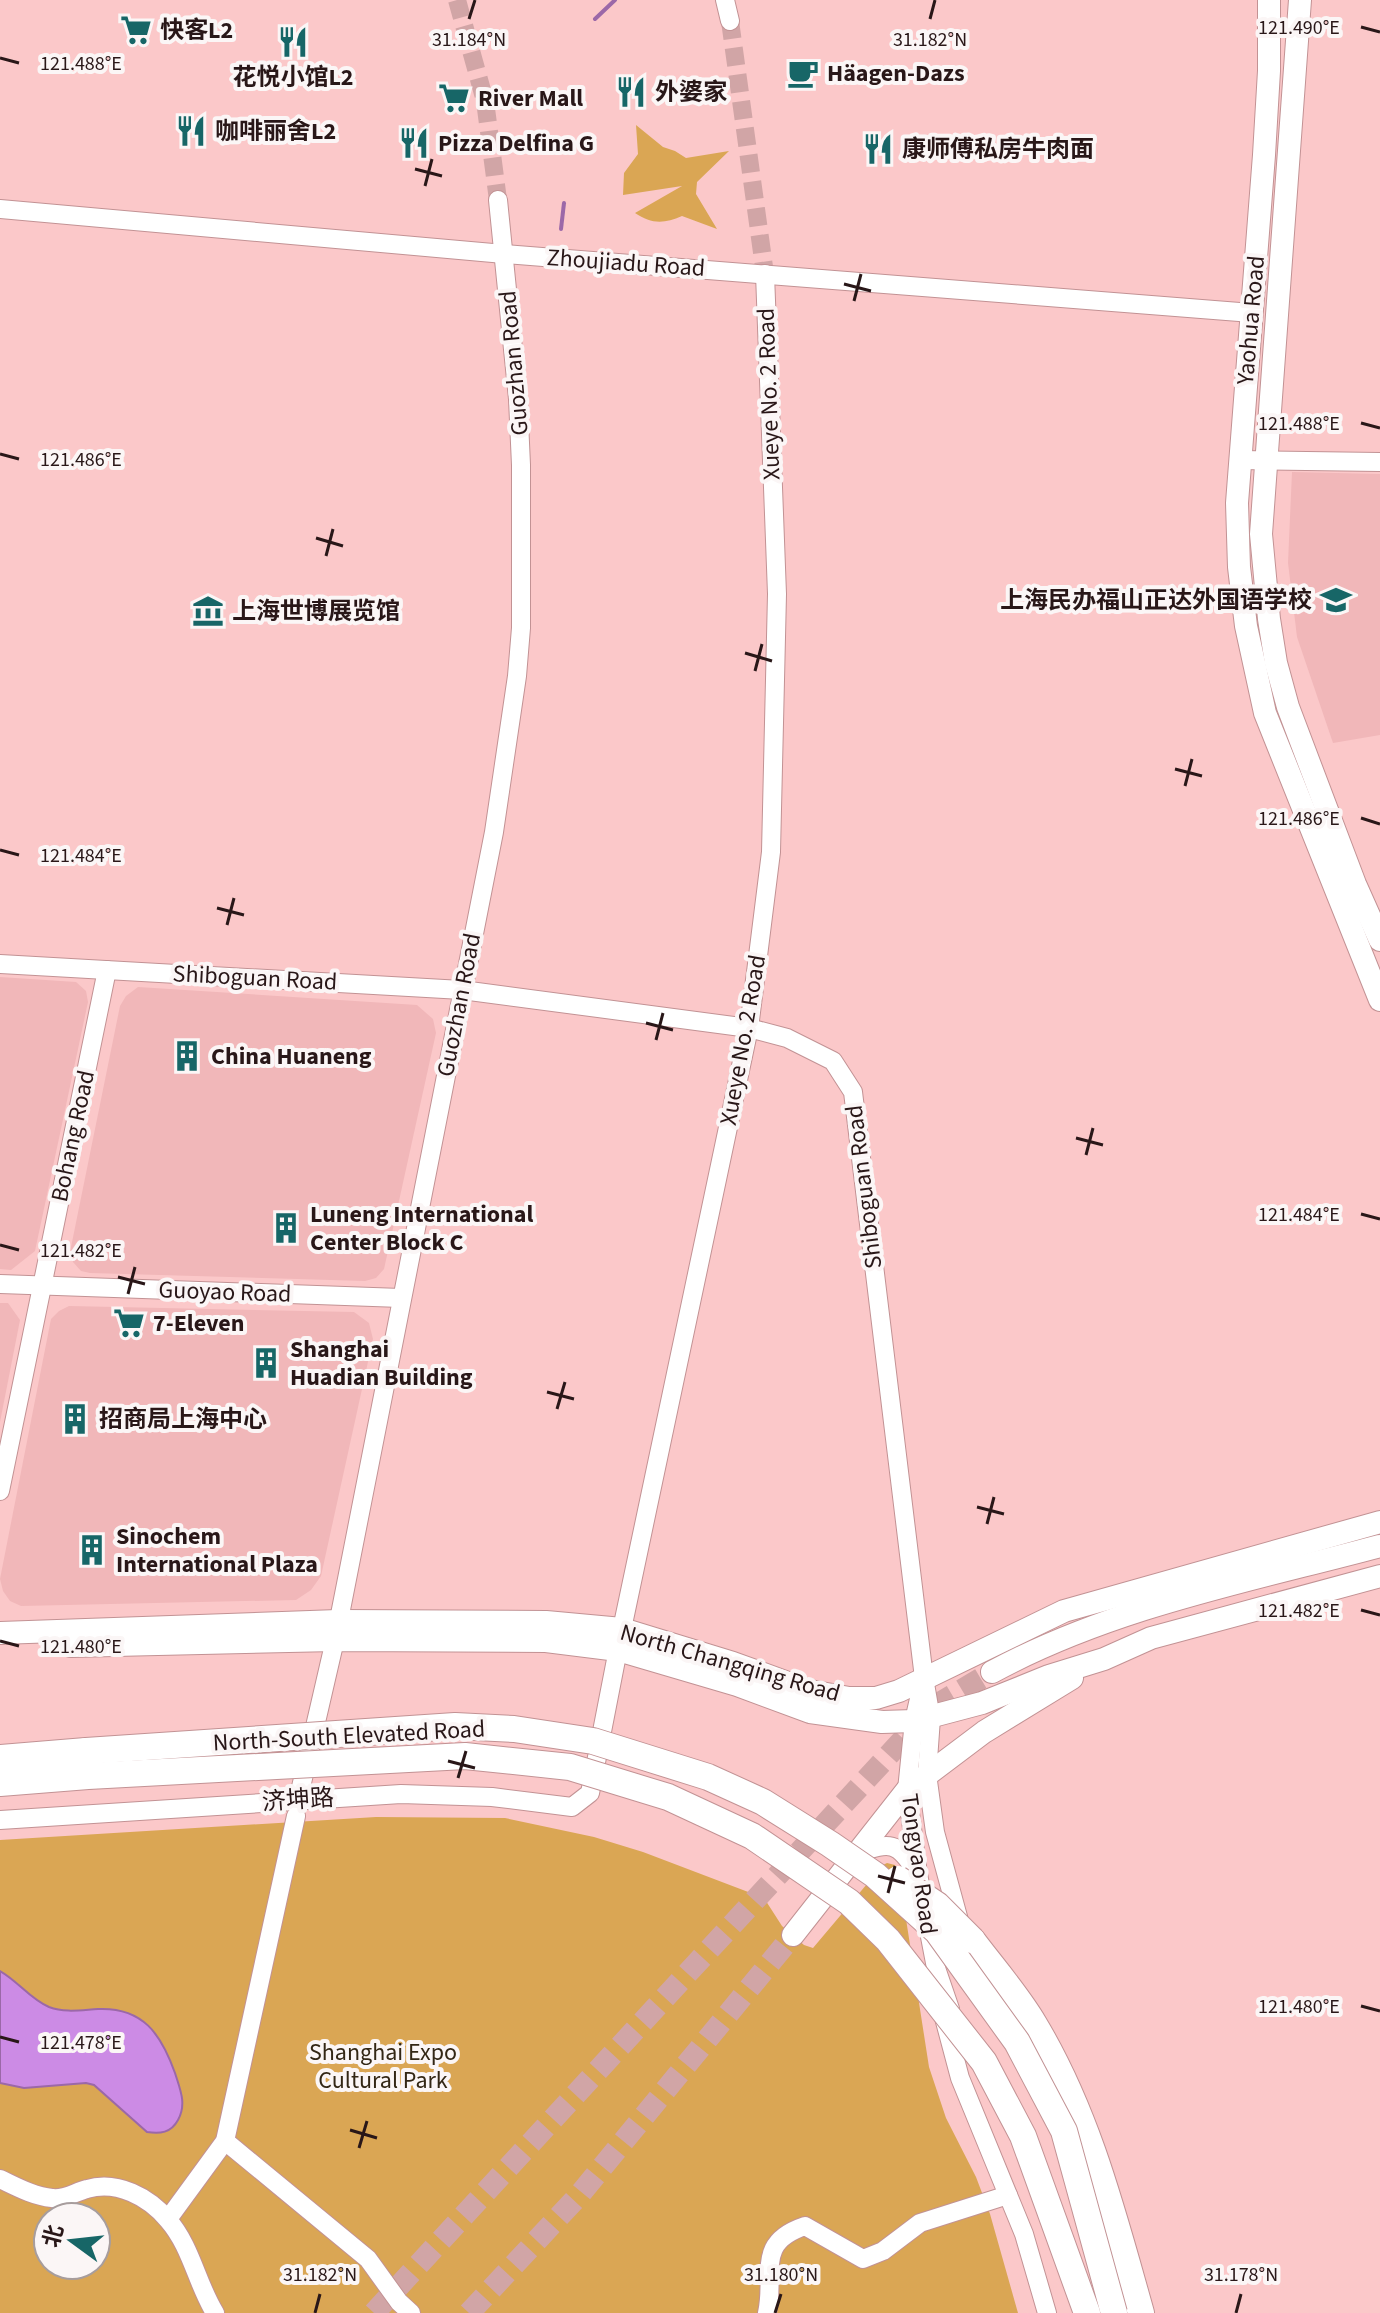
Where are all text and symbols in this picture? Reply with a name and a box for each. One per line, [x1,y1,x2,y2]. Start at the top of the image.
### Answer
supermarket icon: 快客L2 [119,13,153,47]
place label: 快客L2 [160,13,233,48]
text: 121.490°E [1258,14,1340,42]
restaurant icon: 花悦小馆L2 [276,25,310,59]
text: 31.184°N [432,26,506,54]
text: 31.182°N [893,26,967,54]
text: 121.488°E [40,50,122,78]
cafe icon: Häagen-Dazs [786,56,820,90]
place label: Häagen-Dazs [827,56,965,91]
place label: 花悦小馆L2 [232,60,354,95]
restaurant icon: 外婆家 [614,75,648,109]
place label: 外婆家 [655,75,727,110]
supermarket icon: River Mall [437,81,471,115]
place label: River Mall [478,81,583,116]
restaurant icon: 咖啡丽舍L2 [174,114,208,148]
place label: 咖啡丽舍L2 [215,114,336,149]
restaurant icon: Pizza Delfina G [397,126,431,160]
place label: Pizza Delfina G [438,126,594,161]
restaurant icon: 康师傅私房牛肉面 [861,132,895,166]
place label: 康师傅私房牛肉面 [902,132,1094,167]
street label: Zhoujiadu Road [546,240,706,286]
street label: Yaohua Road [1228,254,1274,387]
street label: Guozhan Road [490,289,538,437]
street label: Xueye No. 2 Road [749,307,789,481]
text: 121.488°E [1258,410,1340,438]
text: 121.486°E [40,446,122,474]
place label: 上海民办福山正达外国语学校 [1000,583,1312,618]
school or university icon: 上海民办福山正达外国语学校 [1319,583,1353,617]
museum icon: 上海世博展览馆 [191,594,225,628]
place label: 上海世博展览馆 [232,594,400,629]
text: 121.486°E [1258,805,1340,833]
text: 121.484°E [40,842,122,870]
street label: Guozhan Road [428,930,490,1080]
street label: Xueye No. 2 Road [711,952,775,1128]
street label: Shiboguan Road [172,956,338,1000]
building icon: China Huaneng [170,1039,204,1073]
place label: China Huaneng [211,1039,372,1074]
street label: Bohang Road [42,1067,104,1205]
street label: Shiboguan Road [837,1103,891,1271]
place label: Luneng International Center Block C [310,1197,533,1260]
text: 121.484°E [1258,1201,1340,1229]
building icon: Luneng International Center Block C [269,1211,303,1245]
text: 121.482°E [40,1237,122,1265]
street label: Guoyao Road [158,1272,292,1312]
supermarket icon: 7-Eleven [112,1306,146,1340]
place label: 7-Eleven [153,1306,244,1341]
place label: Shanghai Huadian Building [290,1332,473,1395]
building icon: Shanghai Huadian Building [249,1346,283,1380]
building icon: 招商局上海中心 [58,1402,92,1436]
place label: 招商局上海中心 [99,1402,267,1437]
place label: Sinochem International Plaza [116,1519,318,1582]
building icon: Sinochem International Plaza [75,1533,109,1567]
text: 121.482°E [1258,1597,1340,1625]
street label: North Changqing Road [616,1615,844,1711]
text: 121.480°E [40,1633,122,1661]
street label: North-South Elevated Road [212,1711,486,1761]
street label: 济坤路 [261,1780,335,1820]
street label: Tongyao Road [892,1791,946,1937]
text: 121.480°E [1258,1993,1340,2021]
text: 121.478°E [40,2029,122,2057]
park label: Shanghai Expo Cultural Park [309,2035,457,2098]
north arrow [32,2201,112,2281]
text: 北 [35,2221,72,2251]
text: 31.182°N [283,2261,357,2289]
text: 31.180°N [744,2261,818,2289]
text: 31.178°N [1204,2261,1278,2289]

